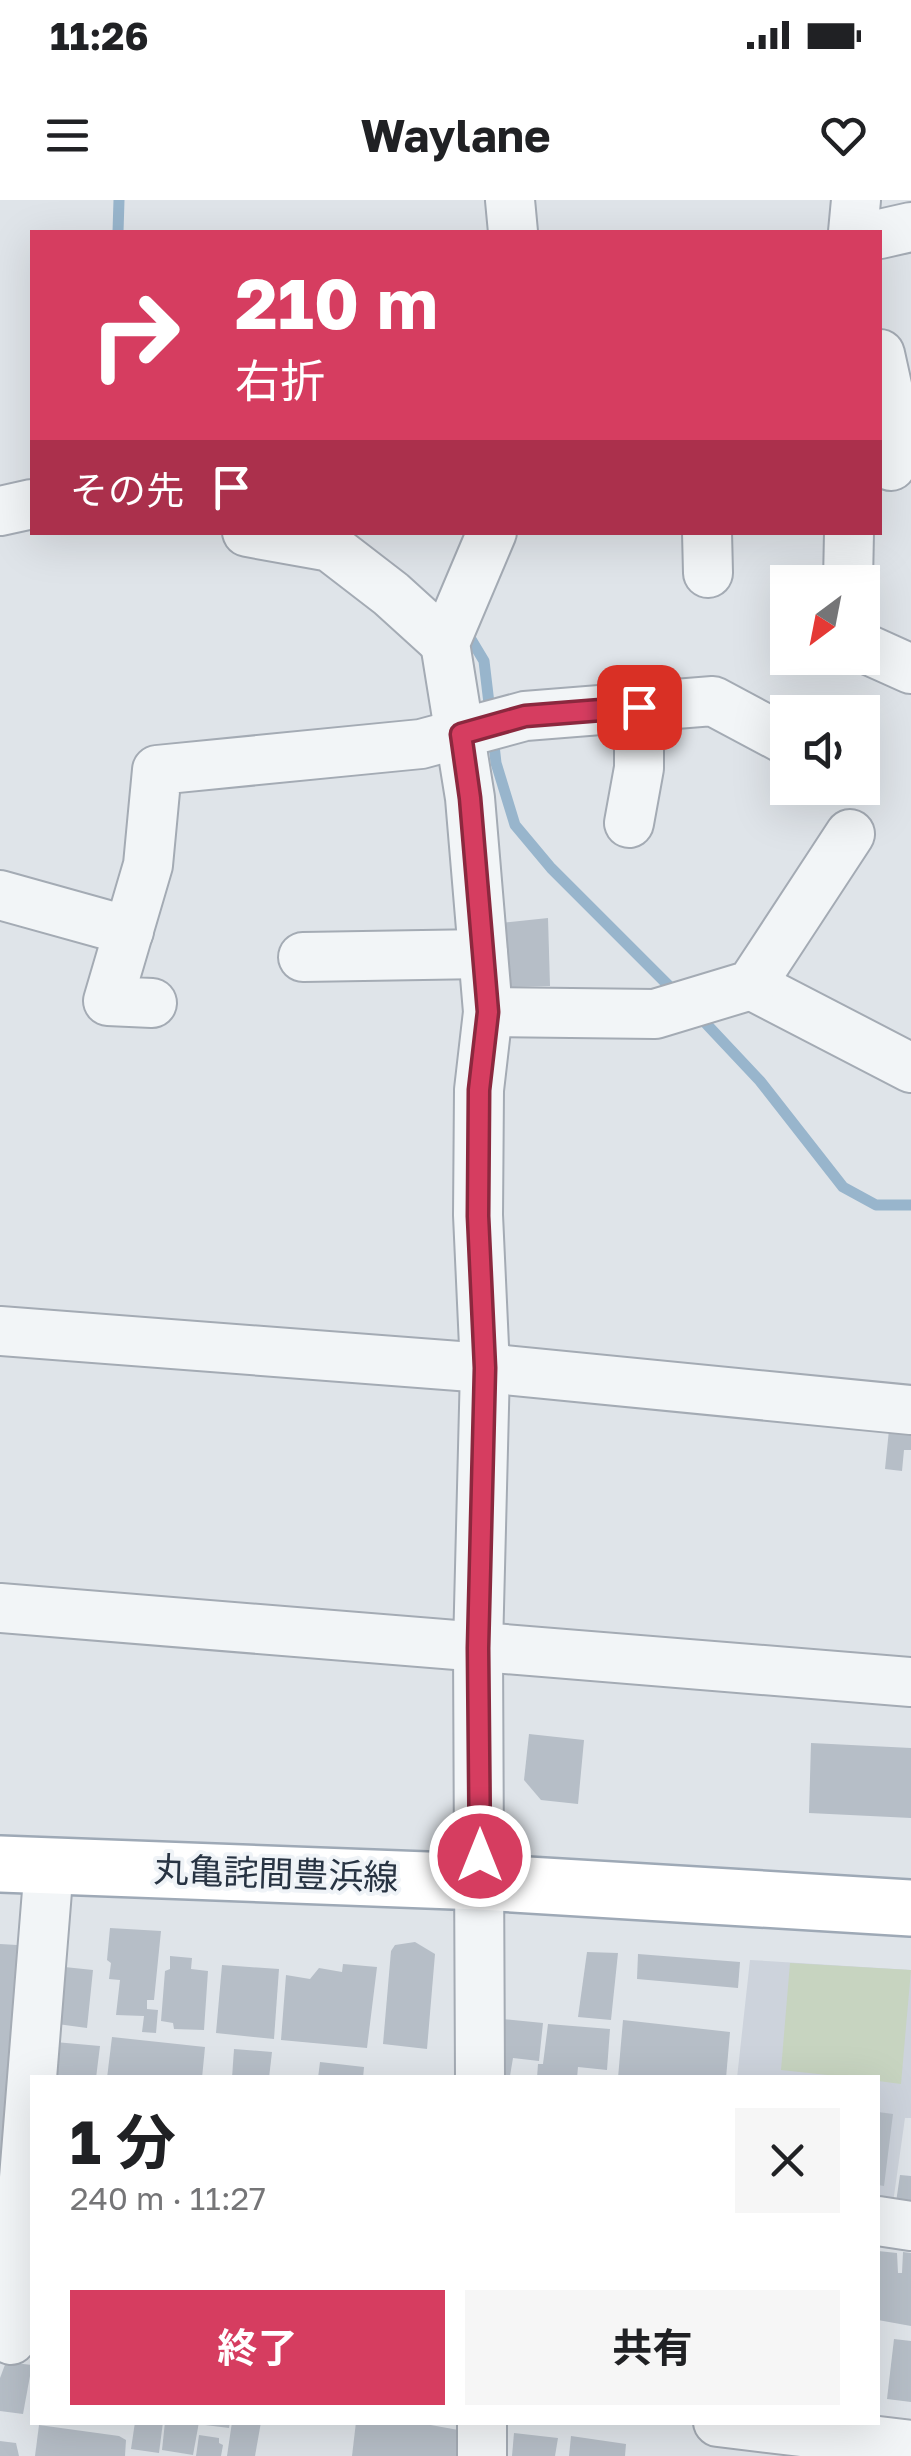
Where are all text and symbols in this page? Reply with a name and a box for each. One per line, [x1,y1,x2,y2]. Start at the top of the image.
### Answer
text: 11:26 [50,13,149,58]
icon: menu [40,108,95,163]
text: Waylane [360,108,551,162]
icon: heart [816,108,871,163]
text: 210 m [235,260,438,344]
icon: right [70,270,200,400]
text: 右折 [235,353,325,407]
icon: arrive [204,460,259,515]
text: その先 [70,467,184,512]
north arrow [770,565,880,675]
map controls [770,565,880,805]
pin [597,665,682,750]
icon: arrive [612,680,667,735]
button: sound [770,695,880,805]
position arrow [428,1804,532,1908]
street label: 丸亀詫間豊浜線 [153,1848,399,1898]
text: 1 分 [70,2105,176,2177]
button: close [735,2108,840,2213]
text: 240 m · 11:27 [70,2179,266,2217]
button: 終了 [70,2290,445,2405]
button: 共有 [465,2290,840,2405]

